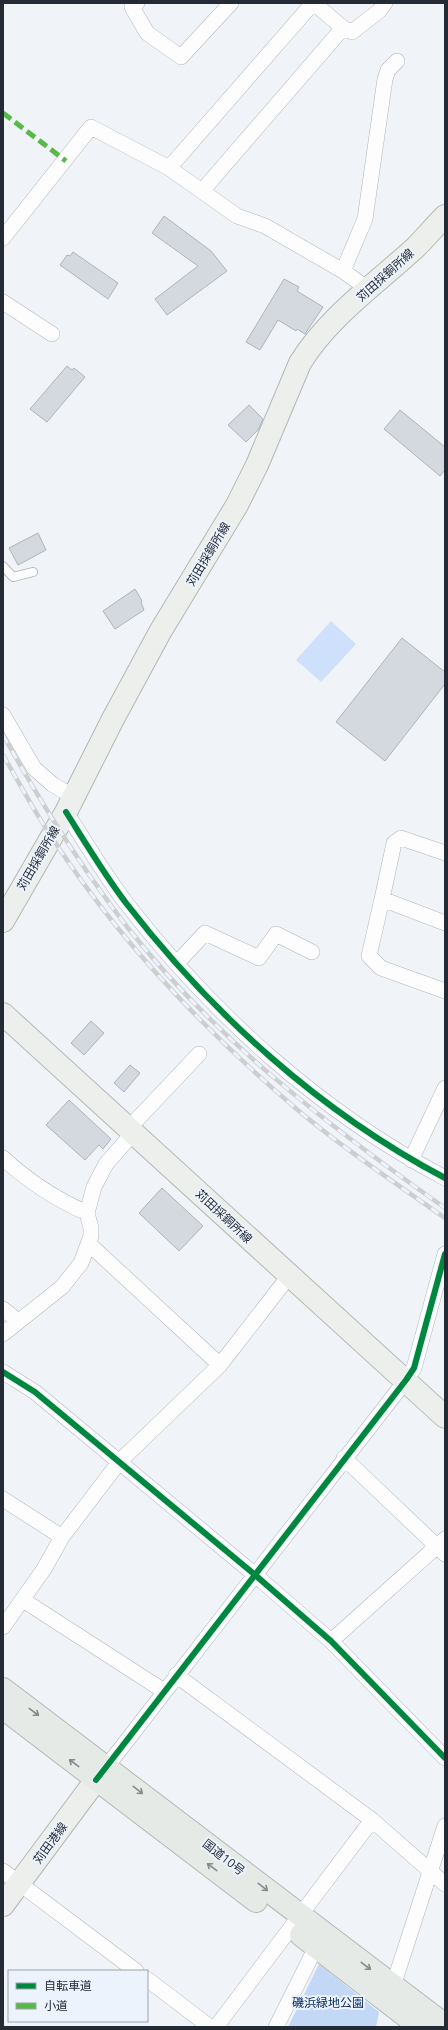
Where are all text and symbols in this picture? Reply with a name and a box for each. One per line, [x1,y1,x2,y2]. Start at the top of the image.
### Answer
street label: 苅田採銅所線 [353,245,417,305]
street label: 苅田採銅所線 [182,519,234,589]
street label: 苅田採銅所線 [13,823,63,893]
street label: 苅田採銅所線 [192,1185,256,1247]
one-way arrow [29,1708,40,1716]
one-way arrow [69,1759,80,1767]
one-way arrow [132,1786,143,1795]
street label: 苅田港線 [29,1819,71,1867]
street label: 国道10号 [199,1835,249,1879]
one-way arrow [206,1863,217,1871]
one-way arrow [257,1883,268,1891]
one-way arrow [361,1962,372,1970]
legend [8,1970,148,2022]
text: 自転車道 [44,1977,92,1994]
park label: 磯浜緑地公園 [292,1994,364,2011]
text: 小道 [44,1997,68,2014]

